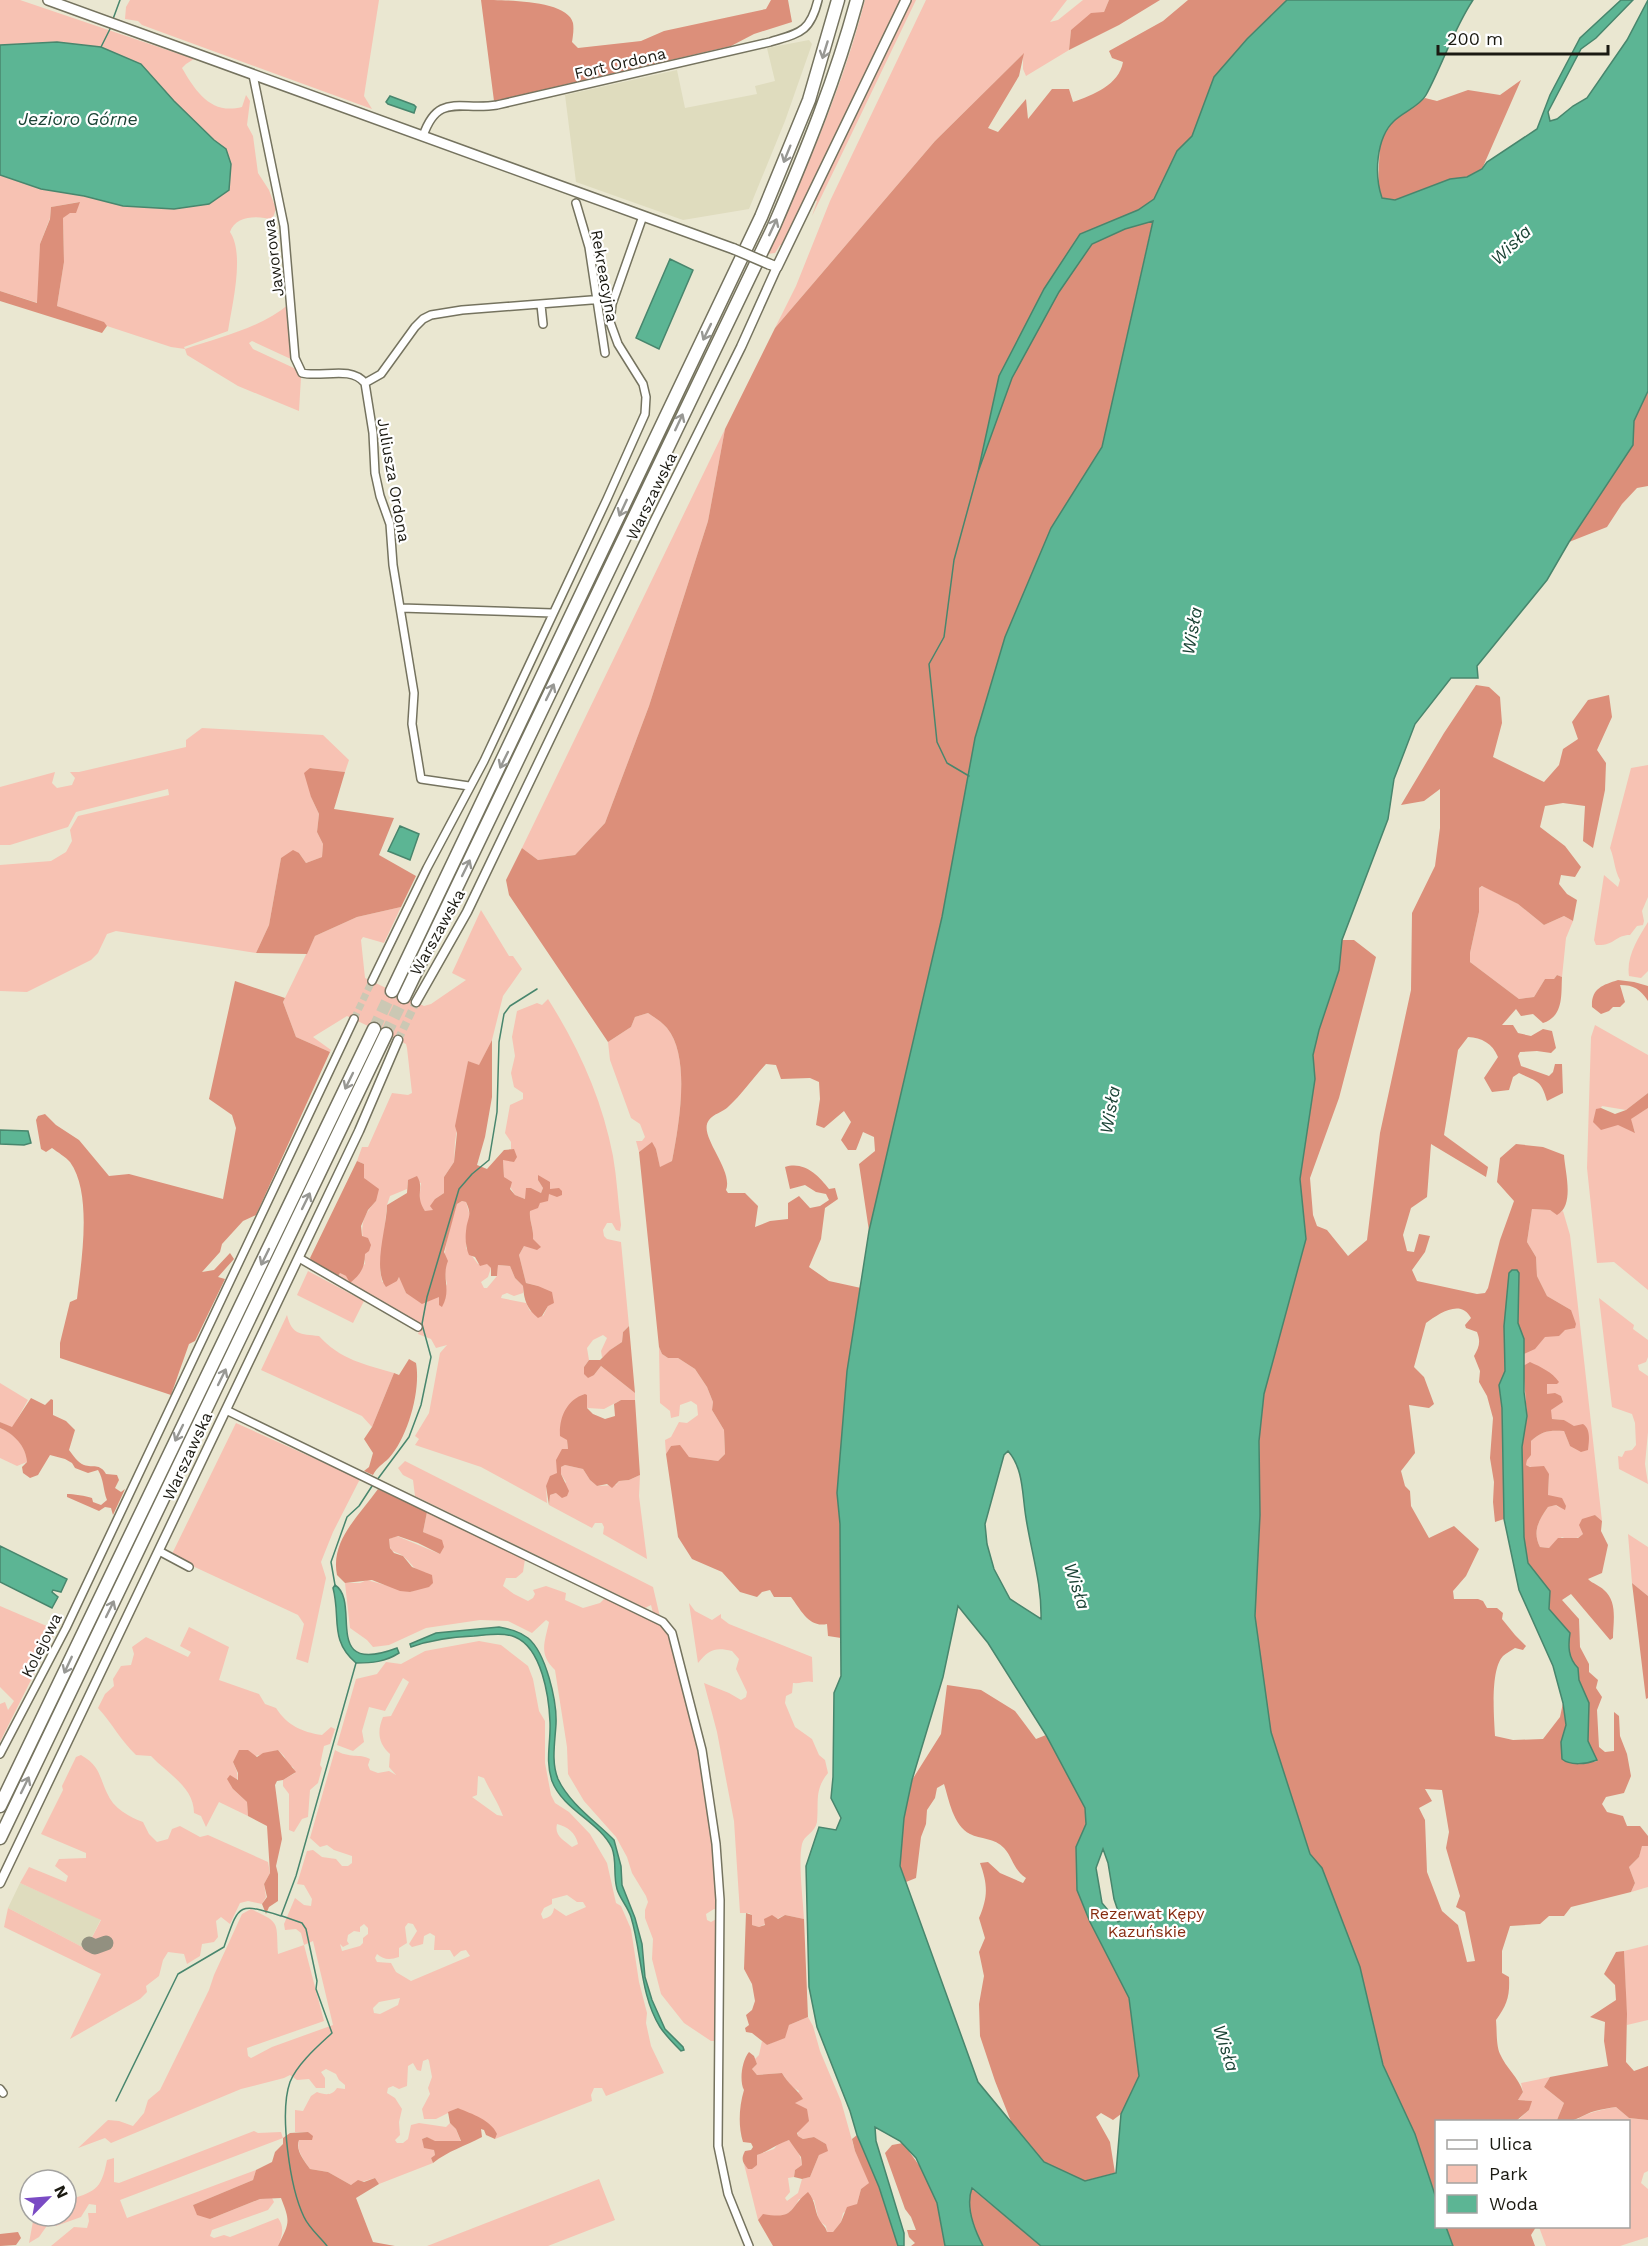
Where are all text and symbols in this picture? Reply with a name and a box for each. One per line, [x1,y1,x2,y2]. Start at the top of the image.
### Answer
scale bar [1438,18,1608,56]
text: 200 m [1447,28,1503,49]
one-way arrow [819,40,830,59]
street label: Fort Ordona [572,44,668,83]
water label: Jezioro Górne [18,108,138,129]
one-way arrow [781,145,792,163]
street label: Jaworowa [259,218,288,298]
one-way arrow [769,218,780,236]
water label: Wisła [1486,220,1535,269]
street label: Rekreacyjna [587,228,622,324]
one-way arrow [701,323,712,341]
one-way arrow [674,413,686,431]
street label: Juliusza Ordona [373,417,414,544]
street label: Warszawska [622,449,681,543]
one-way arrow [617,499,629,517]
water label: Wisła [1177,605,1206,656]
one-way arrow [545,684,556,702]
one-way arrow [497,751,509,769]
one-way arrow [460,860,472,878]
street label: Warszawska [406,886,469,979]
one-way arrow [342,1072,354,1090]
water label: Wisła [1095,1084,1124,1135]
one-way arrow [301,1193,313,1211]
one-way arrow [258,1248,270,1266]
one-way arrow [216,1369,228,1387]
street label: Warszawska [159,1409,216,1503]
one-way arrow [173,1423,184,1441]
water label: Wisła [1060,1560,1095,1612]
one-way arrow [104,1601,116,1619]
street label: Kolejowa [17,1610,66,1680]
one-way arrow [62,1656,74,1674]
one-way arrow [20,1777,32,1795]
park label: Rezerwat Kępy Kazuńskie [1090,1904,1205,1941]
water label: Wisła [1209,2022,1244,2074]
legend [1435,2120,1630,2228]
text: Ulica [1489,2133,1532,2154]
text: Park [1489,2163,1528,2184]
north arrow [18,2168,78,2228]
text: N [50,2182,72,2201]
text: Woda [1489,2193,1538,2214]

